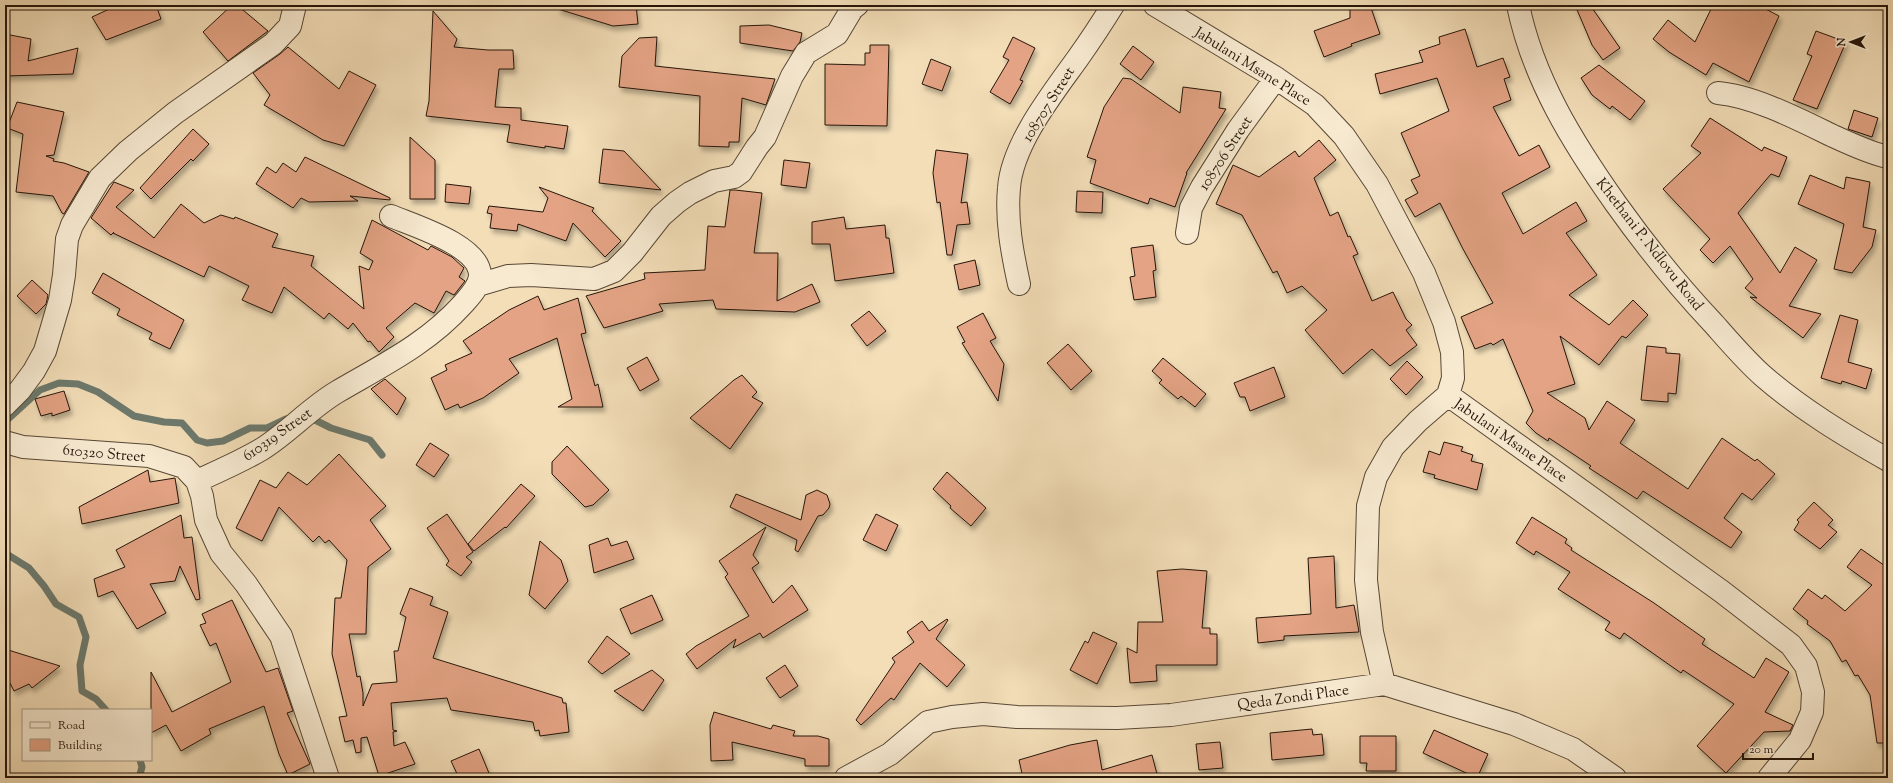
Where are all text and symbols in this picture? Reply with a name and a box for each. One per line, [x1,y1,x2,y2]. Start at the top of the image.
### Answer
street label: Jabulani Msane Place [1189,22,1315,112]
north arrow [1831,22,1871,62]
text: N [1834,37,1850,47]
street label: 108707 Street [1018,63,1081,146]
street label: 108706 Street [1194,112,1258,195]
street label: Khethani P. Ndlovu Road [1590,174,1708,316]
street label: Jabulani Msane Place [1448,394,1571,488]
street label: 610319 Street [239,404,317,467]
street label: 610320 Street [62,440,146,469]
street label: Qeda Zondi Place [1236,680,1350,717]
legend [22,709,152,761]
text: Road [58,717,85,735]
scale bar [1743,735,1813,761]
text: Building [58,737,102,755]
text: 20 m [1749,741,1774,759]

